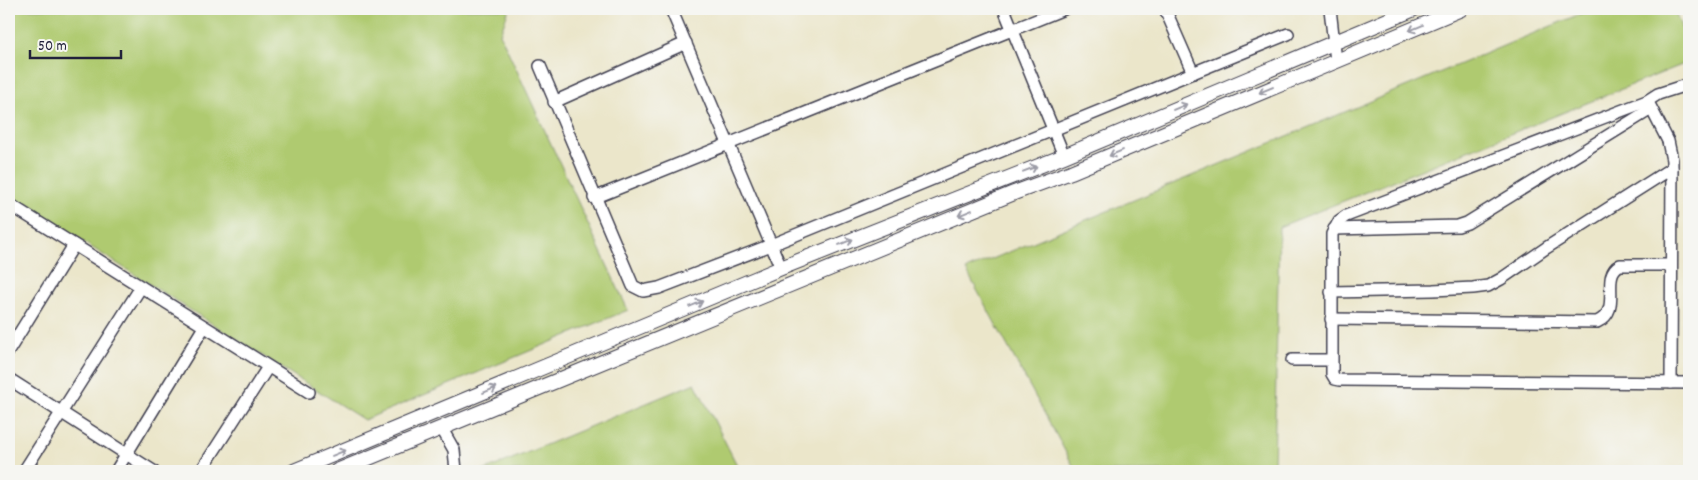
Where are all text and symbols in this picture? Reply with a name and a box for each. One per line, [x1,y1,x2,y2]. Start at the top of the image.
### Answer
one-way arrow [1409,23,1424,33]
scale bar [30,28,121,60]
text: 50 m [38,36,67,58]
one-way arrow [1259,86,1274,95]
one-way arrow [1172,102,1187,111]
one-way arrow [1109,148,1124,158]
one-way arrow [1021,164,1037,173]
one-way arrow [958,209,973,219]
one-way arrow [838,237,853,246]
one-way arrow [688,299,703,309]
one-way arrow [482,385,497,395]
one-way arrow [332,447,347,456]

